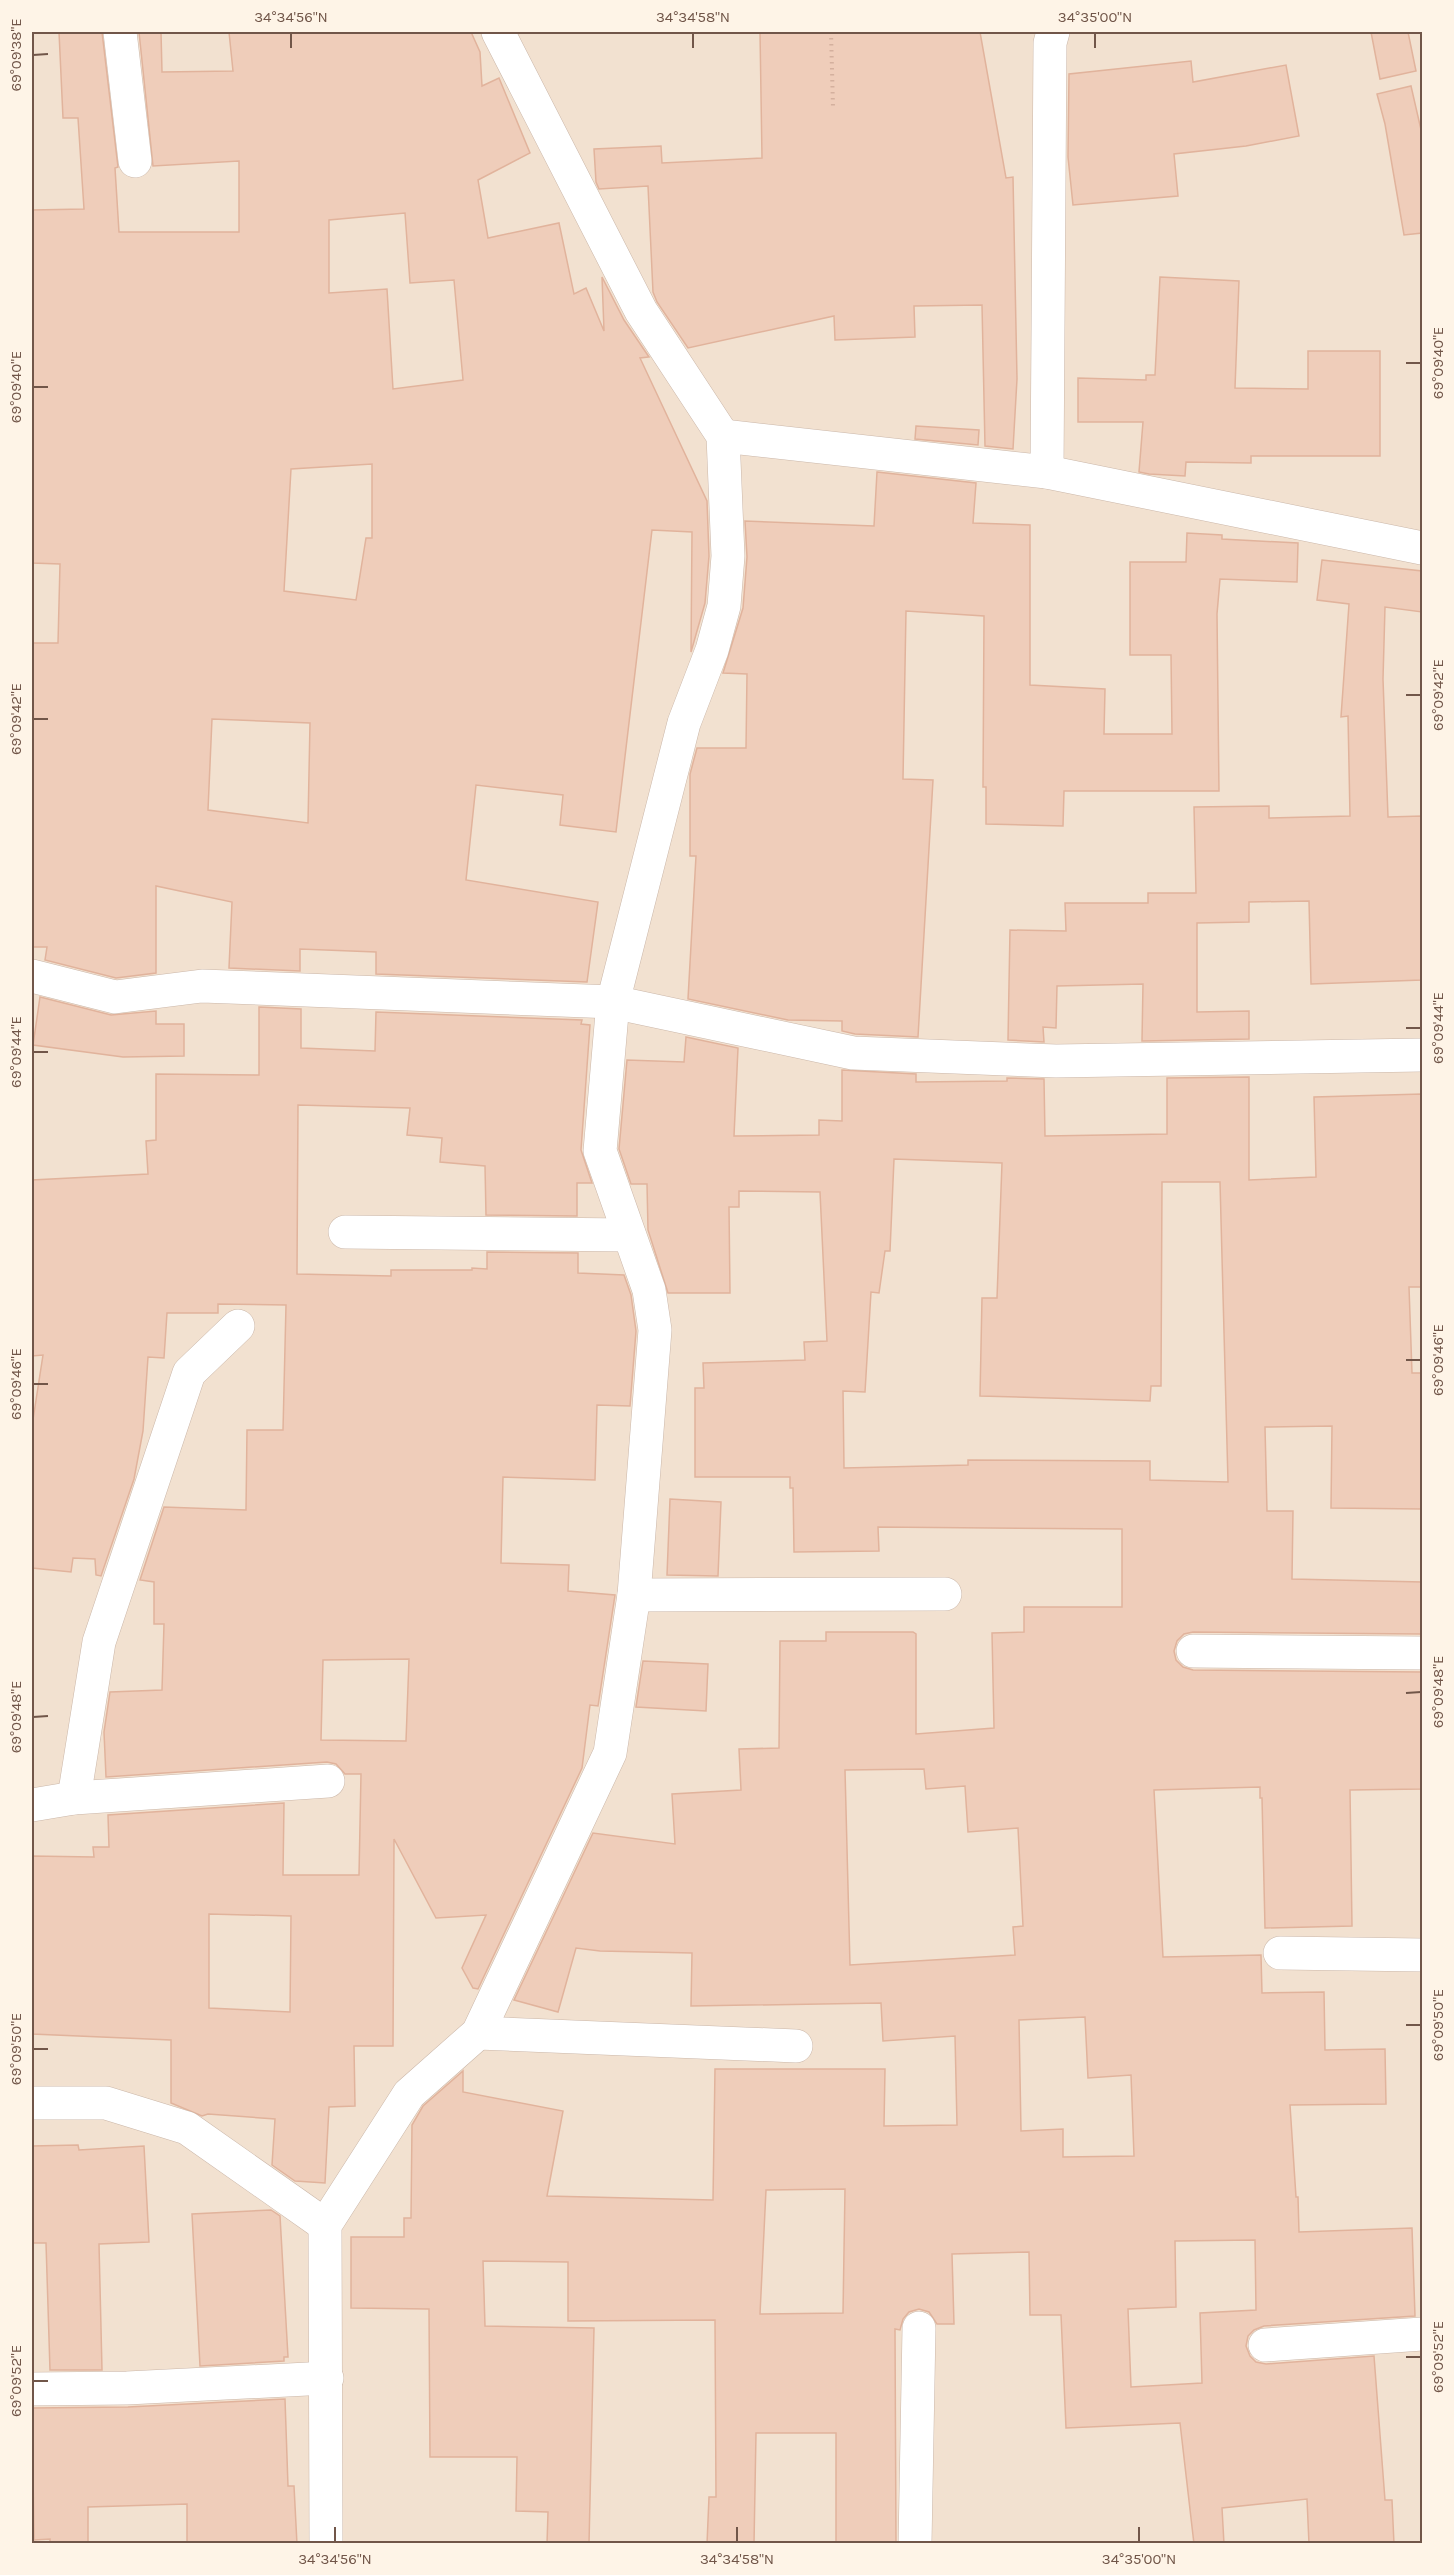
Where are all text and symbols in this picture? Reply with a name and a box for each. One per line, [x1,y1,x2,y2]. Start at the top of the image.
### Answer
text: 34°34'56"N [254,8,328,26]
text: 34°34'58"N [656,8,730,26]
text: 34°35'00"N [1058,8,1132,26]
text: 69°09'38"E [7,18,25,92]
text: 69°09'40"E [1429,327,1447,399]
text: 69°09'40"E [7,351,25,423]
text: 69°09'42"E [1429,659,1447,731]
text: 69°09'42"E [7,683,25,755]
text: 69°09'44"E [1429,992,1447,1064]
text: 69°09'44"E [7,1016,25,1088]
text: 69°09'46"E [1429,1324,1447,1396]
text: 69°09'46"E [7,1348,25,1420]
text: 69°09'48"E [1429,1656,1447,1728]
text: 69°09'48"E [7,1681,25,1753]
text: 69°09'50"E [1429,1989,1447,2061]
text: 69°09'50"E [7,2013,25,2085]
text: 69°09'52"E [1429,2321,1447,2393]
text: 69°09'52"E [7,2345,25,2417]
text: 34°34'56"N [298,2550,372,2568]
text: 34°34'58"N [700,2550,774,2568]
text: 34°35'00"N [1102,2550,1176,2568]

